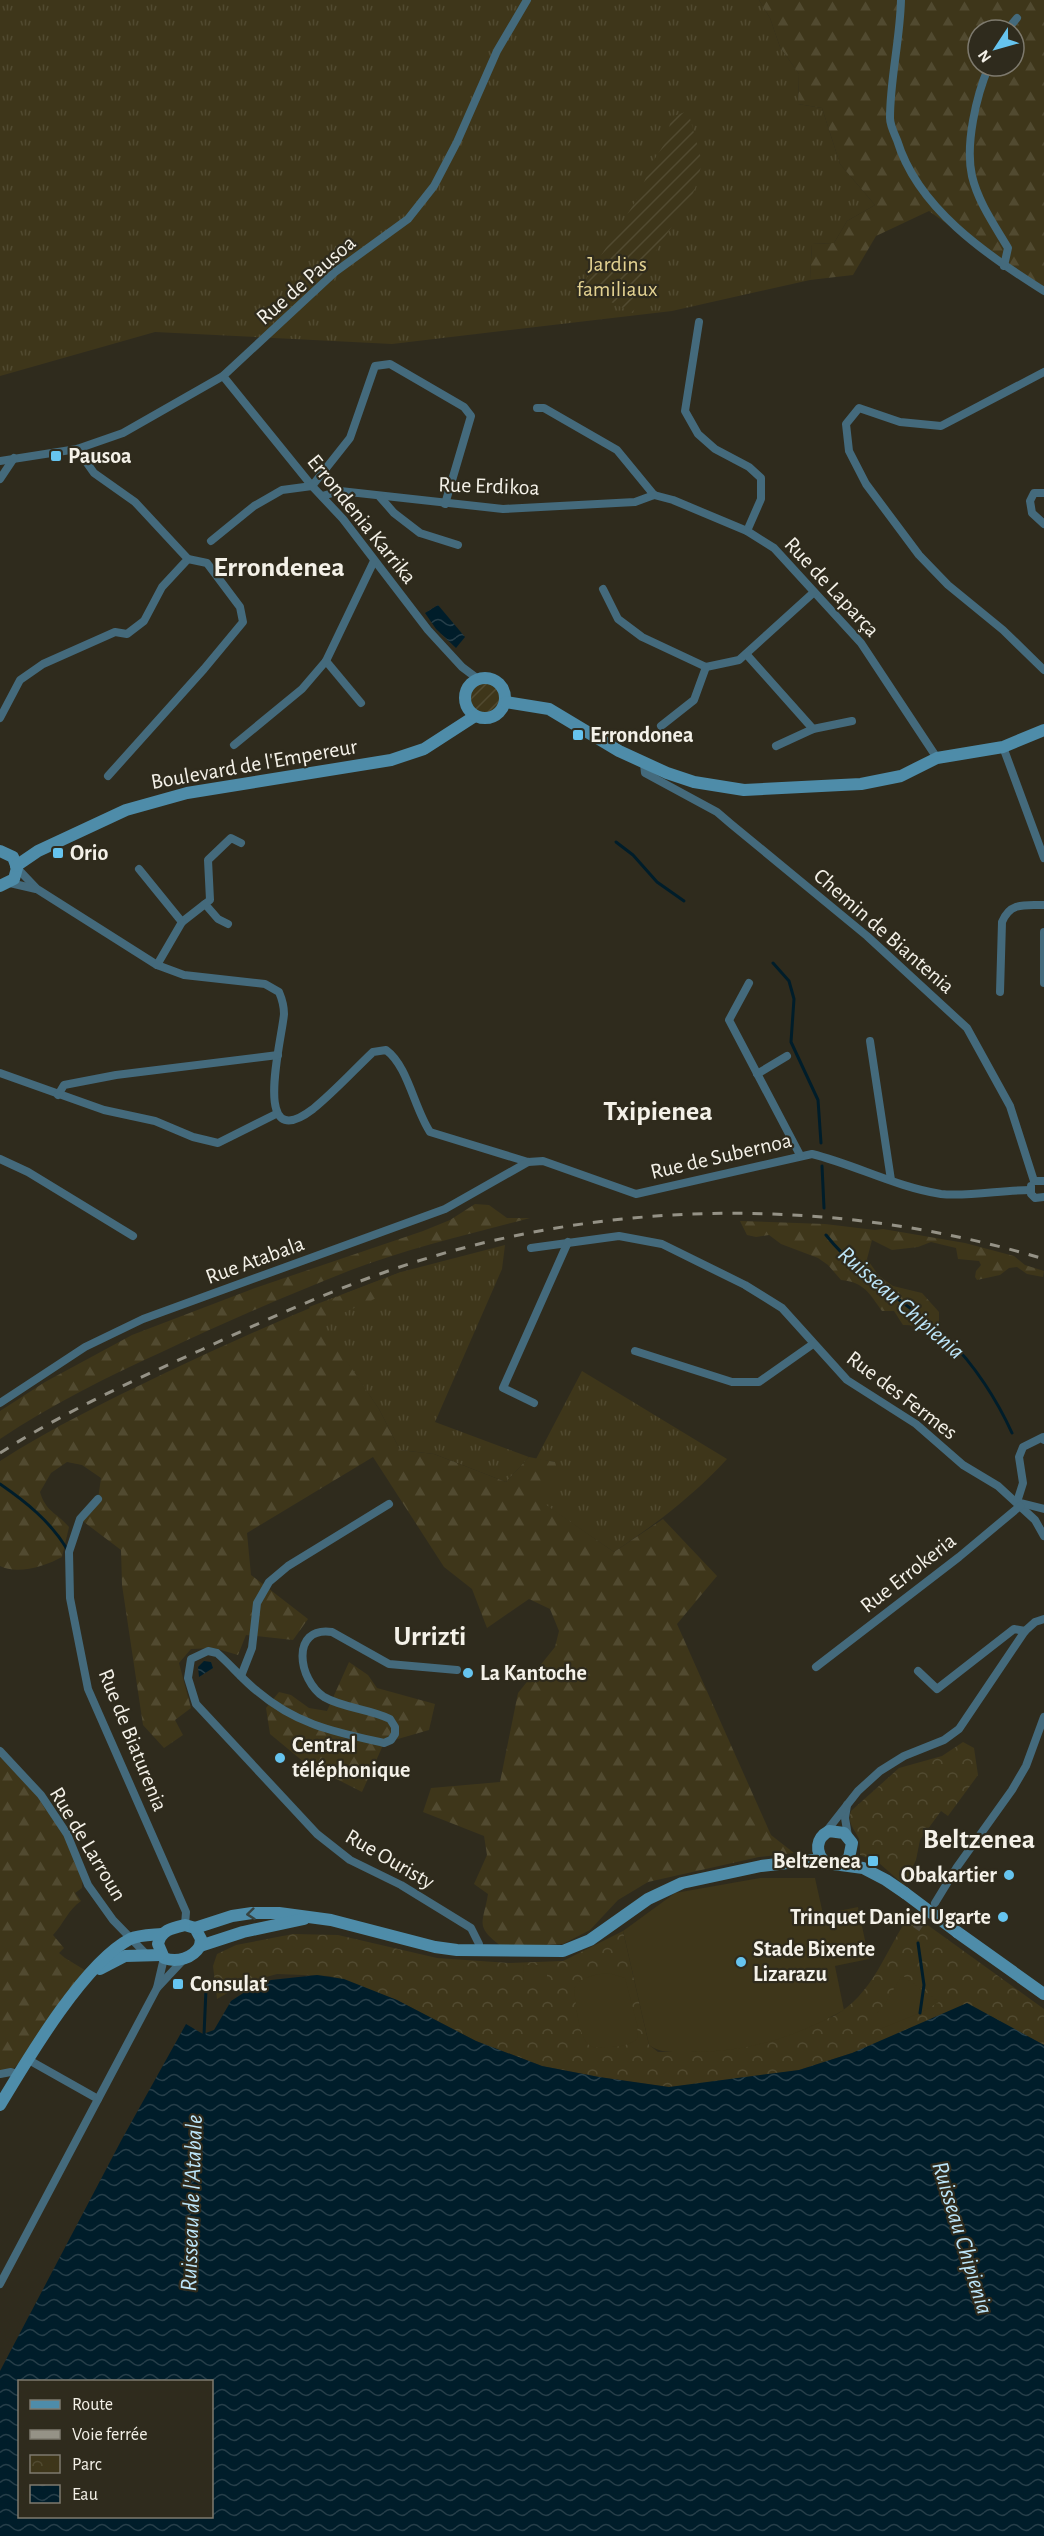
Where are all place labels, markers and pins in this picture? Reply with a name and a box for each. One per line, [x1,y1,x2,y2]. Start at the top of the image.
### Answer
place label: Pausoa [68,445,132,467]
marker: Pausoa [49,449,63,463]
place label: Errondonea [590,724,694,746]
marker: Errondonea [571,728,585,742]
place label: Orio [70,842,108,864]
marker: Orio [51,846,65,860]
place label: La Kantoche [480,1662,587,1684]
marker: La Kantoche [461,1666,475,1680]
place label: Central téléphonique [292,1734,410,1781]
marker: Central téléphonique [273,1751,287,1765]
place label: Beltzenea [773,1850,861,1872]
marker: Beltzenea [866,1854,880,1868]
place label: Obakartier [901,1864,997,1886]
marker: Obakartier [1002,1868,1016,1882]
place label: Trinquet Daniel Ugarte [790,1906,991,1928]
marker: Trinquet Daniel Ugarte [996,1910,1010,1924]
place label: Stade Bixente Lizarazu [753,1938,875,1985]
marker: Stade Bixente Lizarazu [734,1955,748,1969]
place label: Consulat [190,1973,268,1995]
marker: Consulat [171,1977,185,1991]

